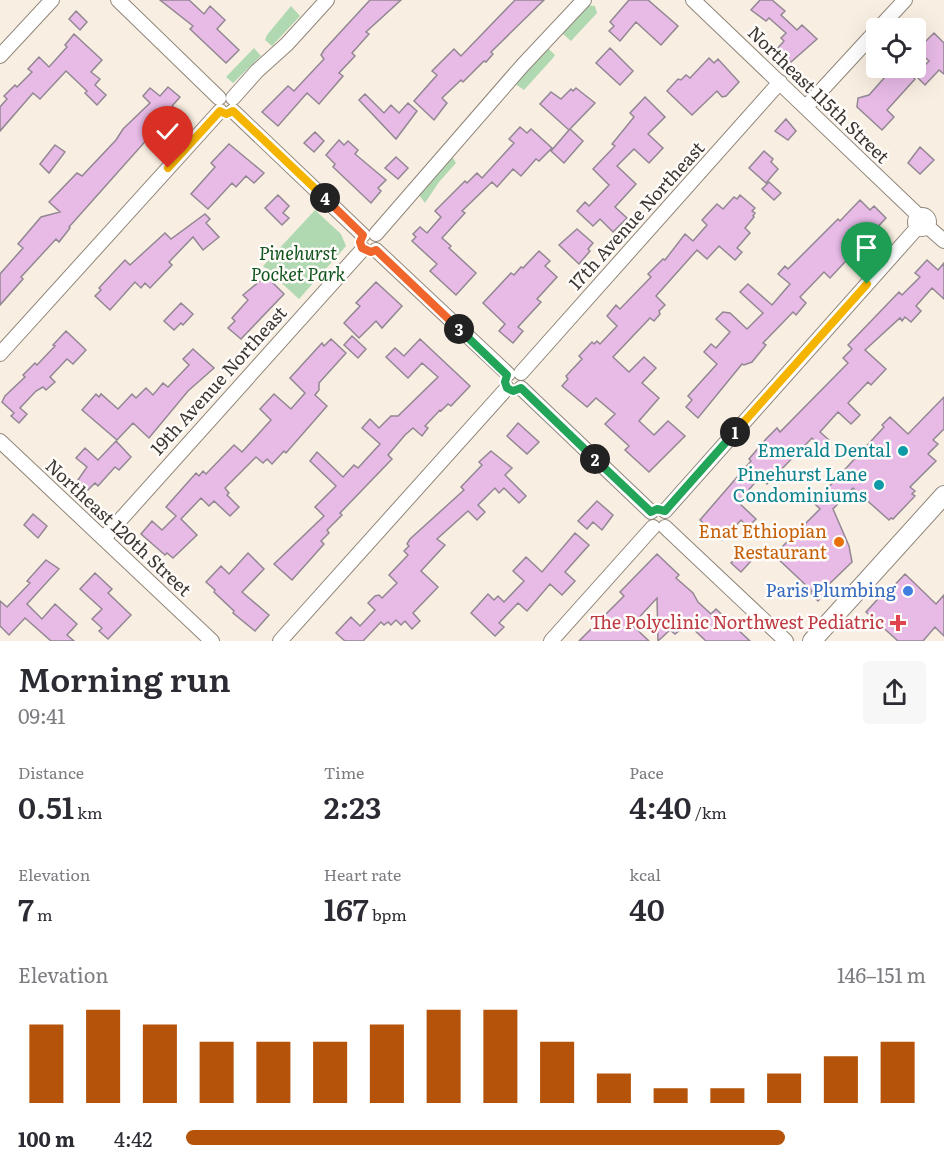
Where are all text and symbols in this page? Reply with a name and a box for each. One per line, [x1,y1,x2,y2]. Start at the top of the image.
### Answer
map controls [866,18,926,78]
button: locate [866,18,926,78]
street label: Northeast 115th Street [742,19,897,169]
pin [142,106,193,168]
icon: check [151,115,184,148]
street label: 17th Avenue Northeast [562,134,711,295]
pin: 4 [310,183,340,213]
text: 4 [320,186,330,210]
pin [841,222,892,284]
icon: arrive [850,231,883,264]
park label: Pinehurst Pocket Park [251,239,346,287]
street label: 19th Avenue Northeast [143,299,293,461]
pin: 3 [444,314,474,344]
text: 3 [455,317,463,341]
pin: 1 [720,417,750,447]
text: 1 [732,420,738,444]
place label: Emerald Dental [757,436,891,463]
pin: 2 [580,444,610,474]
marker: Emerald Dental [896,444,910,458]
text: 2 [591,447,599,471]
street label: Northeast 120th Street [40,452,199,602]
place label: Pinehurst Lane Condominiums [733,460,867,508]
marker: Pinehurst Lane Condominiums [872,478,886,492]
place label: Enat Ethiopian Restaurant [698,517,828,565]
marker: Enat Ethiopian Restaurant [832,535,846,549]
place label: Paris Plumbing [766,576,897,603]
marker: Paris Plumbing [901,584,915,598]
place label: The Polyclinic Northwest Pediatric [590,608,884,635]
marker: The Polyclinic Northwest Pediatric [889,614,907,632]
text: Morning run [18,653,231,702]
button: share [863,661,926,724]
text: 09:41 [18,700,65,730]
text: Distance [18,760,84,784]
text: Time [324,760,364,784]
text: Pace [629,760,664,784]
text: 0.51 [18,784,74,828]
text: 2:23 [324,784,381,828]
text: 4:40 [629,784,692,828]
text: km [74,800,103,824]
text: /km [692,800,727,824]
text: Elevation [18,862,90,886]
text: Heart rate [324,862,401,886]
text: kcal [629,862,661,886]
text: 7 [18,886,34,930]
text: 167 [324,886,369,930]
text: 40 [629,886,665,930]
text: m [34,902,53,926]
text: bpm [369,902,407,926]
text: Elevation [18,959,108,989]
text: 146–151 m [837,959,926,989]
text: 100 m [18,1123,75,1153]
text: 4:42 [114,1123,152,1153]

